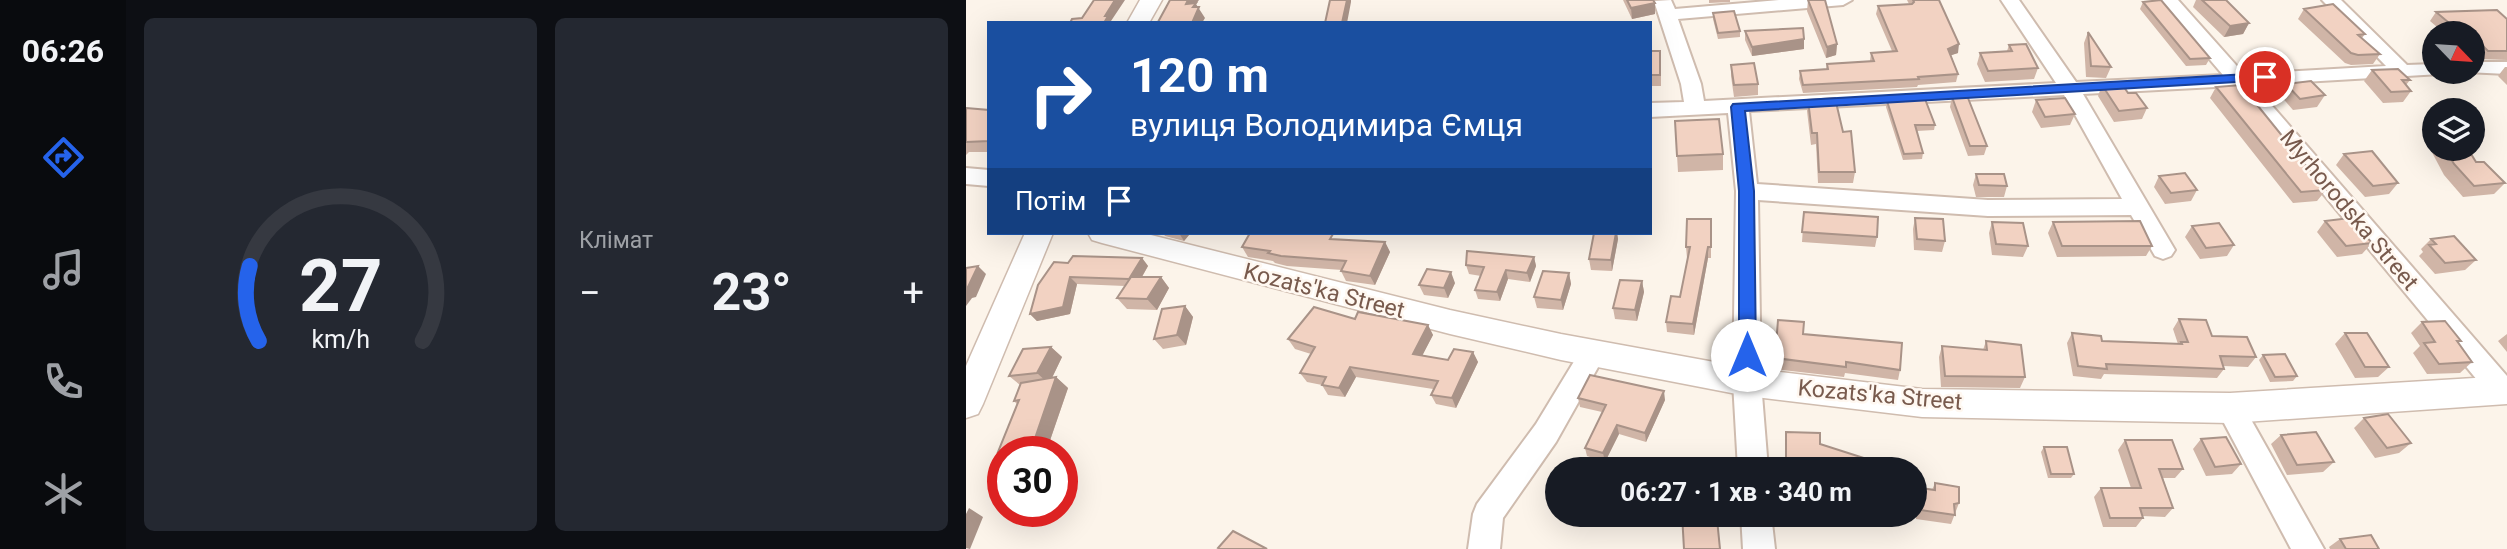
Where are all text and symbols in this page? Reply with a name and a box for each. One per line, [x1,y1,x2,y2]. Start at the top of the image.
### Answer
north arrow [2422,21,2485,84]
map controls [2422,21,2485,161]
text: 06:26 [22,32,104,70]
text: 120 m [1130,47,1269,104]
pin [2235,47,2295,107]
icon: right [1015,49,1106,140]
icon: arrive [2246,58,2284,96]
button: layers [2422,98,2485,161]
text: вулиця Володимира Ємця [1130,106,1523,144]
street label: Myrhorodska Street [2274,124,2424,296]
icon: directions [39,133,88,182]
icon: arrive [1100,182,1138,220]
text: Потім [1015,186,1086,216]
text: Клімат [579,227,653,254]
text: 27 [299,243,382,329]
icon: music [39,245,88,294]
street label: Kozats'ka Street [1241,258,1407,324]
text: 23° [712,262,792,323]
text: − [579,271,601,315]
text: + [902,271,924,315]
position arrow [1710,318,1784,392]
text: km/h [311,324,370,353]
icon: phone [39,357,88,406]
street label: Kozats'ka Street [1797,374,1963,416]
speed limit sign: 30 [987,436,1078,527]
icon: climate [39,469,88,518]
text: 06:27 · 1 хв · 340 m [1620,477,1852,507]

